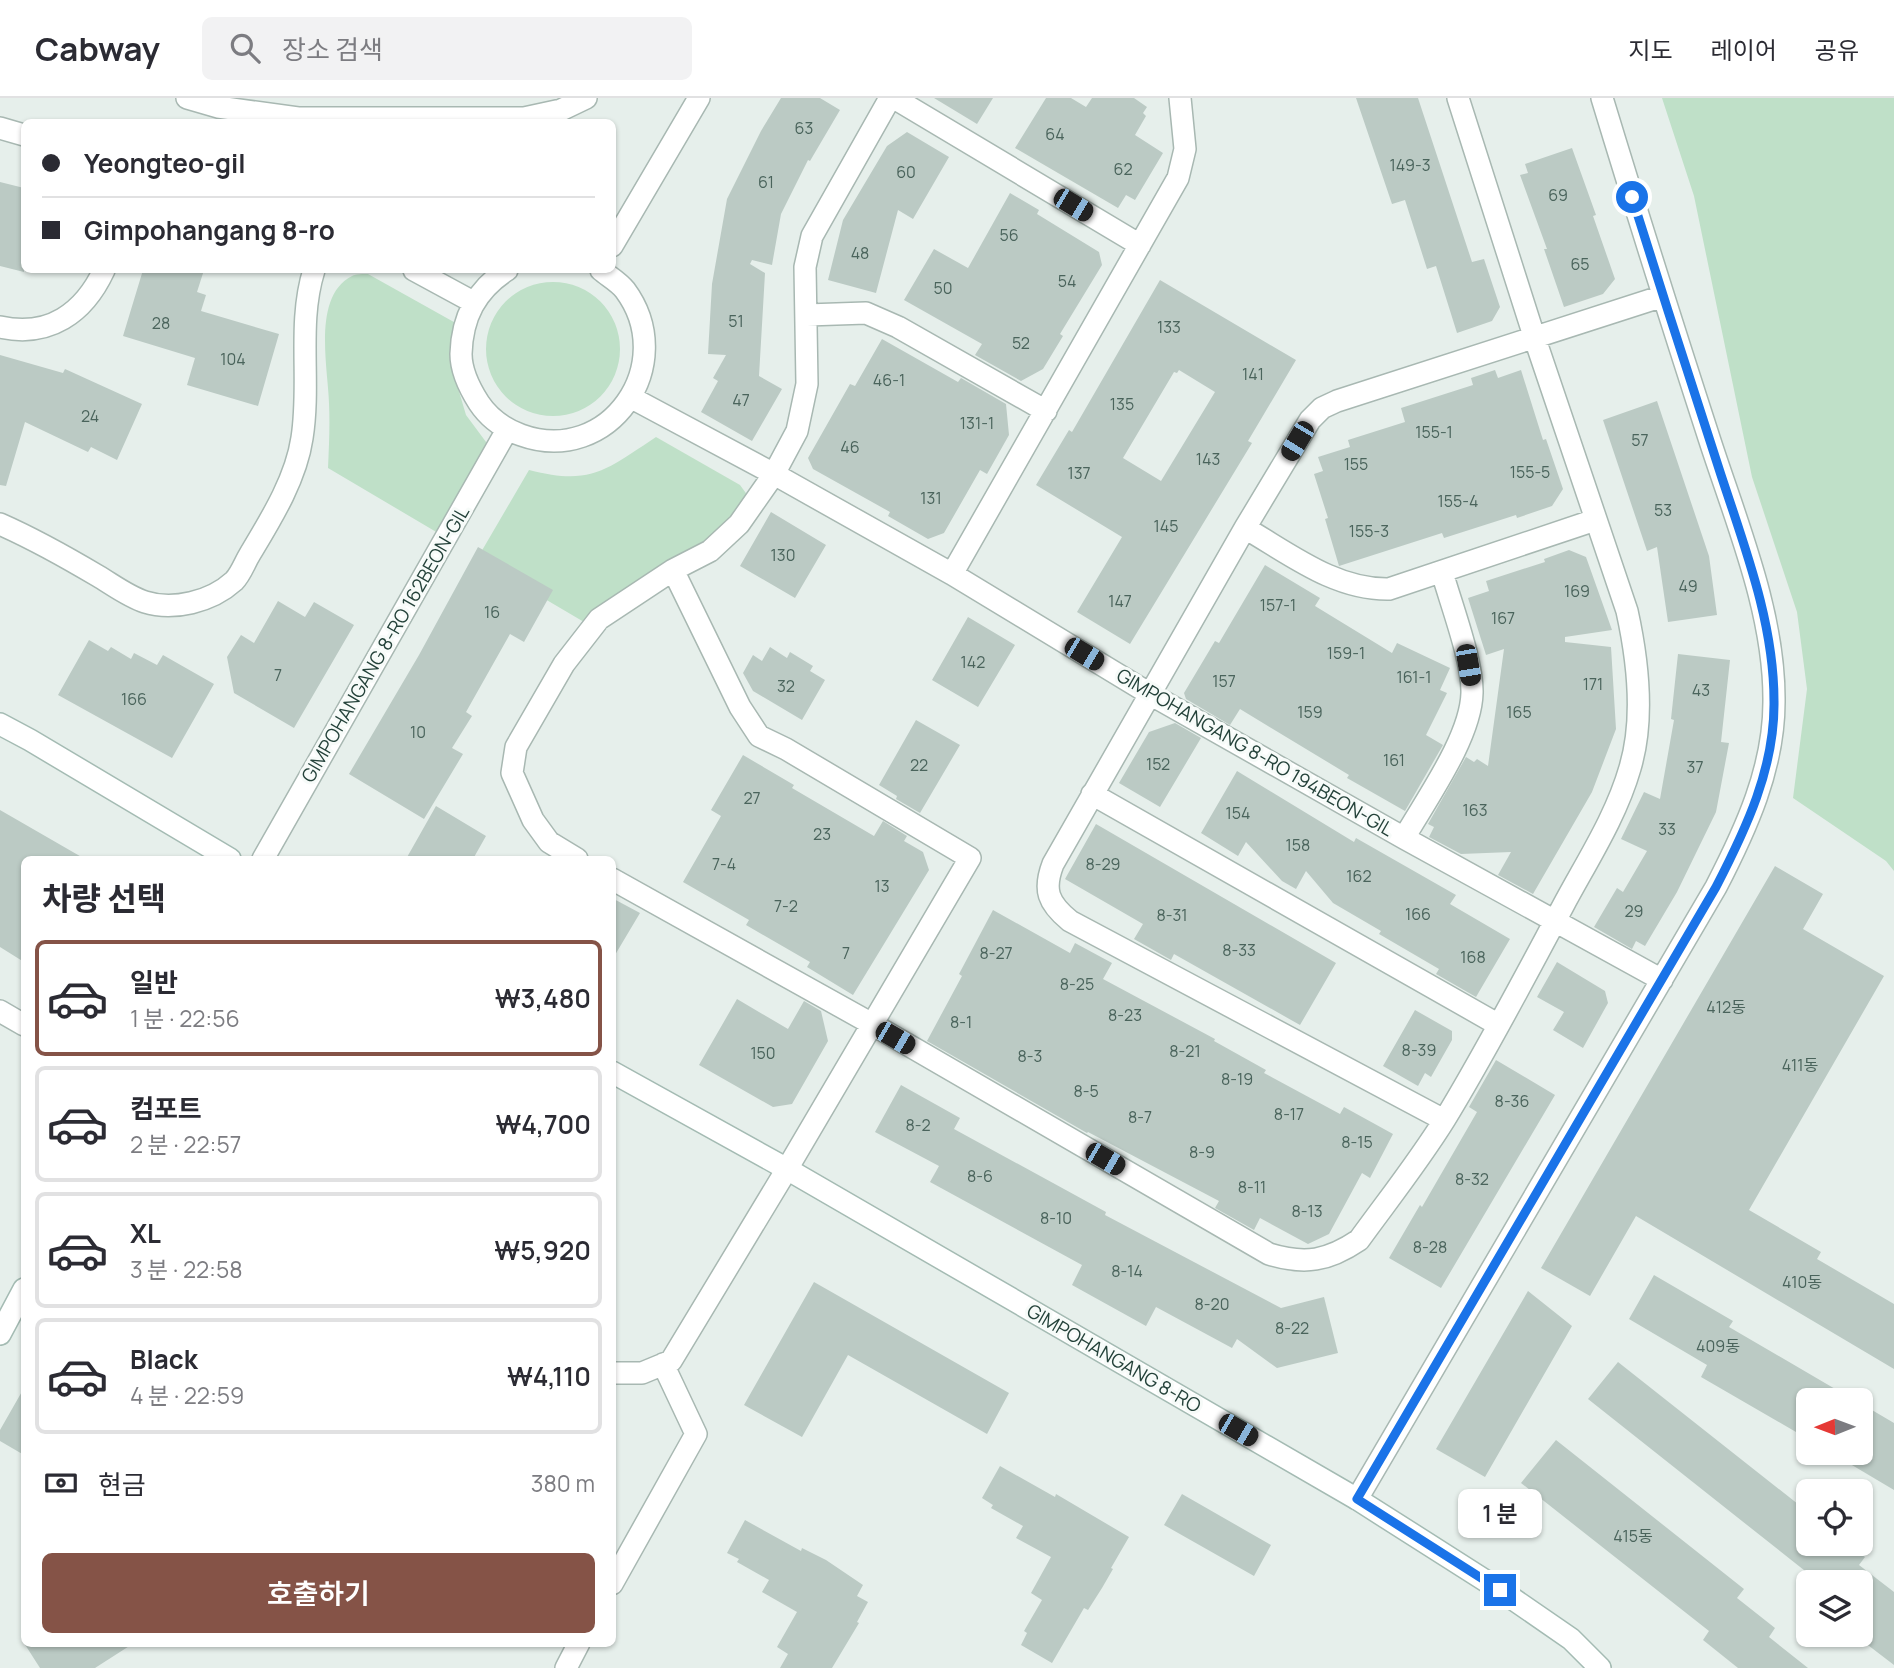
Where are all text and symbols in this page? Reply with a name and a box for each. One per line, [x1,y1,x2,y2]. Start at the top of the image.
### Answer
search box [202,17,692,80]
text: Cabway [35,26,160,71]
icon: search [226,29,264,67]
text: 장소 검색 [282,31,383,67]
text: 지도 [1628,33,1673,66]
text: 레이어 [1711,33,1777,66]
text: 공유 [1815,33,1859,66]
house number: 63 [795,117,813,139]
house number: 64 [1045,123,1065,145]
text: Yeongteo-gil [84,145,246,181]
house number: 149-3 [1389,154,1431,176]
house number: 62 [1113,158,1133,180]
house number: 60 [896,161,916,183]
house number: 61 [758,171,774,193]
route start [1616,181,1648,213]
house number: 69 [1548,184,1568,206]
car [1050,185,1097,225]
text: Gimpohangang 8-ro [84,212,335,248]
house number: 56 [999,224,1019,246]
house number: 48 [851,242,869,264]
house number: 65 [1570,253,1590,275]
house number: 54 [1058,270,1076,292]
house number: 50 [934,277,953,299]
house number: 51 [728,310,744,332]
house number: 28 [152,312,170,334]
house number: 133 [1157,316,1181,338]
house number: 52 [1012,332,1030,354]
house number: 104 [220,348,246,370]
house number: 141 [1242,363,1264,385]
house number: 46-1 [873,369,905,391]
house number: 47 [732,389,750,411]
house number: 135 [1110,393,1134,415]
house number: 24 [81,405,99,427]
house number: 131-1 [960,412,994,434]
car [1278,418,1317,464]
house number: 155-1 [1415,421,1453,443]
house number: 57 [1631,429,1649,451]
house number: 46 [840,436,860,458]
house number: 143 [1196,448,1220,470]
house number: 155 [1344,453,1368,475]
house number: 155-5 [1510,461,1550,483]
house number: 137 [1067,462,1091,484]
house number: 131 [920,487,942,509]
house number: 155-4 [1438,490,1478,512]
house number: 53 [1654,499,1672,521]
street label: GIMPOHANGANG 8-RO 162BEON-GIL [295,501,475,787]
house number: 145 [1154,515,1178,537]
house number: 155-3 [1349,520,1389,542]
house number: 130 [771,544,795,566]
house number: 49 [1678,575,1698,597]
house number: 169 [1564,580,1590,602]
house number: 147 [1108,590,1132,612]
house number: 157-1 [1260,594,1296,616]
house number: 16 [484,601,500,623]
house number: 167 [1491,607,1515,629]
car [1061,634,1108,674]
house number: 159-1 [1327,642,1365,664]
car [1455,642,1482,688]
house number: 142 [961,651,985,673]
street label: GIMPOHANGANG 8-RO 194BEON-GIL [1112,662,1398,842]
house number: 7 [274,664,282,686]
house number: 161-1 [1396,666,1432,688]
house number: 157 [1212,670,1236,692]
house number: 171 [1583,673,1603,695]
house number: 32 [777,675,795,697]
house number: 43 [1692,679,1710,701]
house number: 166 [121,688,147,710]
house number: 159 [1297,701,1323,723]
house number: 165 [1506,701,1532,723]
house number: 10 [410,721,426,743]
house number: 161 [1383,749,1405,771]
house number: 152 [1146,753,1170,775]
house number: 22 [910,754,928,776]
house number: 37 [1687,756,1703,778]
house number: 27 [743,787,761,809]
house number: 163 [1462,799,1488,821]
house number: 154 [1226,802,1250,824]
house number: 33 [1658,818,1676,840]
house number: 23 [813,823,831,845]
house number: 158 [1286,834,1310,856]
house number: 7-4 [712,853,736,875]
house number: 8-29 [1085,853,1121,875]
house number: 162 [1346,865,1372,887]
house number: 13 [874,875,890,897]
text: 차량 선택 [42,876,166,920]
house number: 7-2 [774,895,798,917]
house number: 29 [1624,900,1644,922]
house number: 166 [1405,903,1431,925]
house number: 8-31 [1156,904,1188,926]
house number: 8-33 [1222,939,1256,961]
house number: 7 [842,942,850,964]
house number: 8-27 [979,942,1013,964]
house number: 168 [1460,946,1486,968]
text: 일반 [130,964,178,1000]
icon: car [46,967,109,1030]
house number: 8-25 [1060,973,1094,995]
text: ₩3,480 [495,980,591,1016]
house number: 412동 [1706,996,1746,1018]
text: 1 분 · 22:56 [130,1002,240,1034]
house number: 8-23 [1108,1004,1142,1026]
house number: 8-1 [950,1011,972,1033]
car [872,1018,919,1058]
house number: 8-39 [1402,1039,1436,1061]
house number: 8-21 [1169,1040,1201,1062]
house number: 150 [750,1042,776,1064]
house number: 8-3 [1018,1045,1042,1067]
house number: 411동 [1782,1054,1819,1076]
house number: 8-19 [1221,1068,1253,1090]
house number: 8-5 [1073,1080,1099,1102]
text: 컴포트 [130,1090,202,1126]
house number: 8-36 [1495,1090,1529,1112]
icon: car [46,1093,109,1156]
house number: 8-17 [1274,1103,1304,1125]
text: ₩4,700 [495,1106,591,1142]
house number: 8-7 [1128,1106,1152,1128]
house number: 8-2 [905,1114,931,1136]
text: 2 분 · 22:57 [130,1128,241,1160]
house number: 8-15 [1341,1131,1373,1153]
car [1082,1139,1129,1179]
house number: 8-9 [1189,1141,1215,1163]
house number: 8-6 [967,1165,993,1187]
house number: 8-32 [1455,1168,1489,1190]
house number: 8-11 [1238,1176,1266,1198]
house number: 8-13 [1291,1200,1323,1222]
house number: 8-10 [1040,1207,1072,1229]
text: XL [130,1215,161,1251]
icon: car [46,1219,109,1282]
text: ₩5,920 [494,1232,591,1268]
house number: 8-28 [1413,1236,1447,1258]
text: 3 분 · 22:58 [130,1253,243,1285]
house number: 8-14 [1111,1260,1143,1282]
house number: 410동 [1782,1271,1822,1293]
house number: 8-20 [1195,1293,1229,1315]
street label: GIMPOHANGANG 8-RO [1022,1297,1206,1419]
house number: 8-22 [1275,1317,1309,1339]
house number: 409동 [1696,1335,1740,1357]
text: Black [130,1341,198,1377]
icon: car [46,1345,109,1408]
text: ₩4,110 [507,1358,591,1394]
text: 4 분 · 22:59 [130,1379,244,1411]
north arrow [1796,1388,1872,1465]
map controls [1796,1388,1873,1647]
car [1215,1410,1262,1450]
icon: cash [42,1464,80,1502]
text: 현금 [98,1466,146,1502]
text: 380 m [531,1467,595,1499]
button: locate [1796,1479,1873,1556]
callout: 1 분 [1458,1488,1542,1538]
text: 1 분 [1482,1497,1518,1529]
house number: 415동 [1613,1525,1653,1547]
button: 호출하기 [42,1553,595,1633]
button: layers [1796,1570,1873,1647]
route end [1484,1574,1516,1606]

